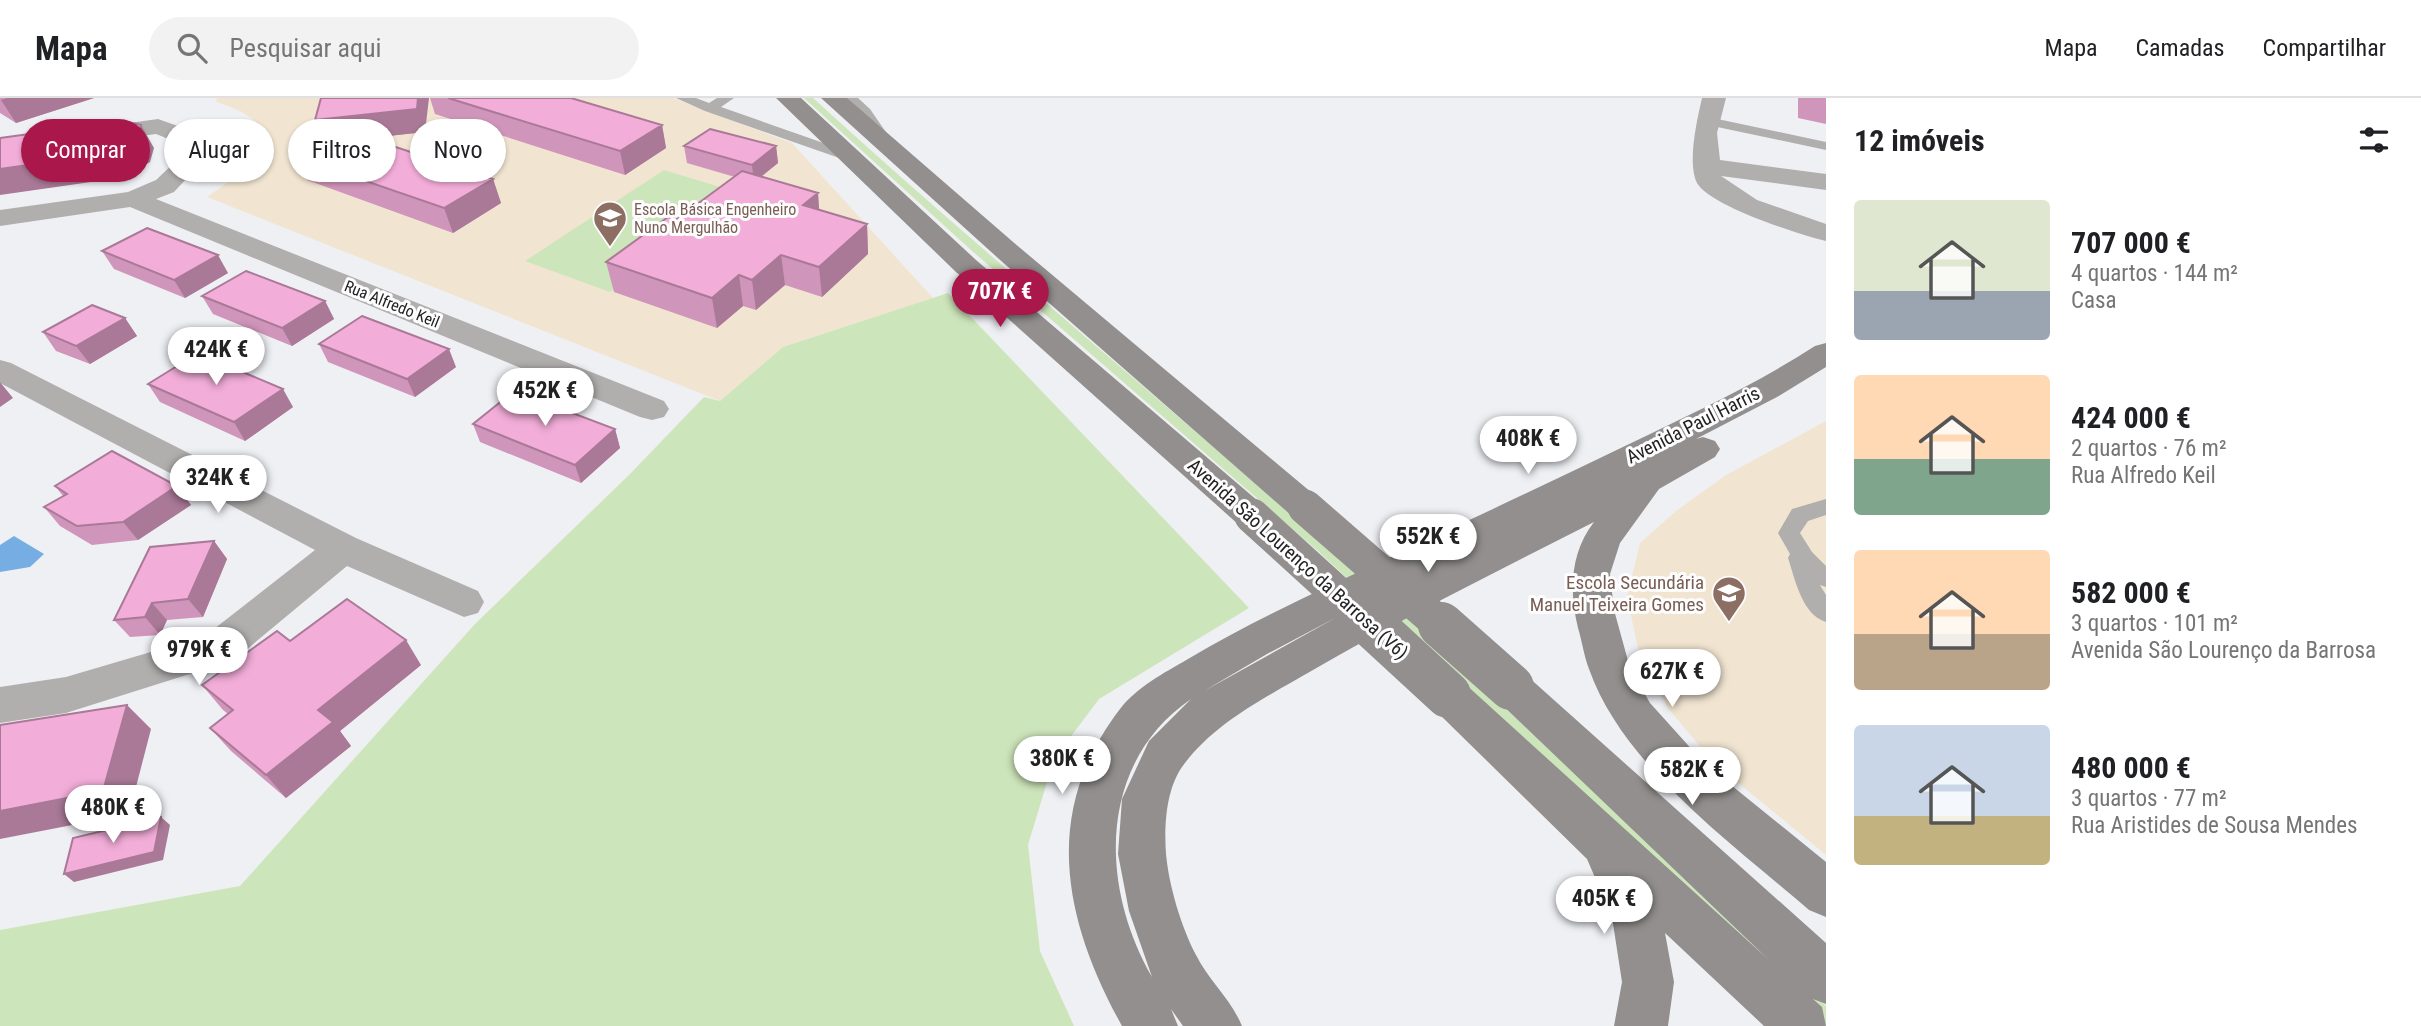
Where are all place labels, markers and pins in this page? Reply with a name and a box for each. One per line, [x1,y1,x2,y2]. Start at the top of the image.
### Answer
school or university icon: Escola Básica Engenheiro Nuno Mergulhão [591,199,629,248]
place label: Escola Básica Engenheiro Nuno Mergulhão [634,200,796,237]
pin: 707K € [943,270,1057,329]
pin: 424K € [159,328,273,387]
pin: 452K € [488,368,602,428]
pin: 408K € [1471,416,1585,476]
pin: 324K € [161,456,275,515]
pin: 552K € [1371,514,1485,574]
place label: Escola Secundária Manuel Teixeira Gomes [1530,571,1704,616]
school or university icon: Escola Secundária Manuel Teixeira Gomes [1710,574,1748,623]
pin: 979K € [142,628,256,687]
pin: 627K € [1615,650,1729,709]
pin: 380K € [1005,736,1119,796]
pin: 582K € [1635,748,1749,807]
pin: 480K € [56,786,170,845]
pin: 405K € [1547,876,1661,936]

